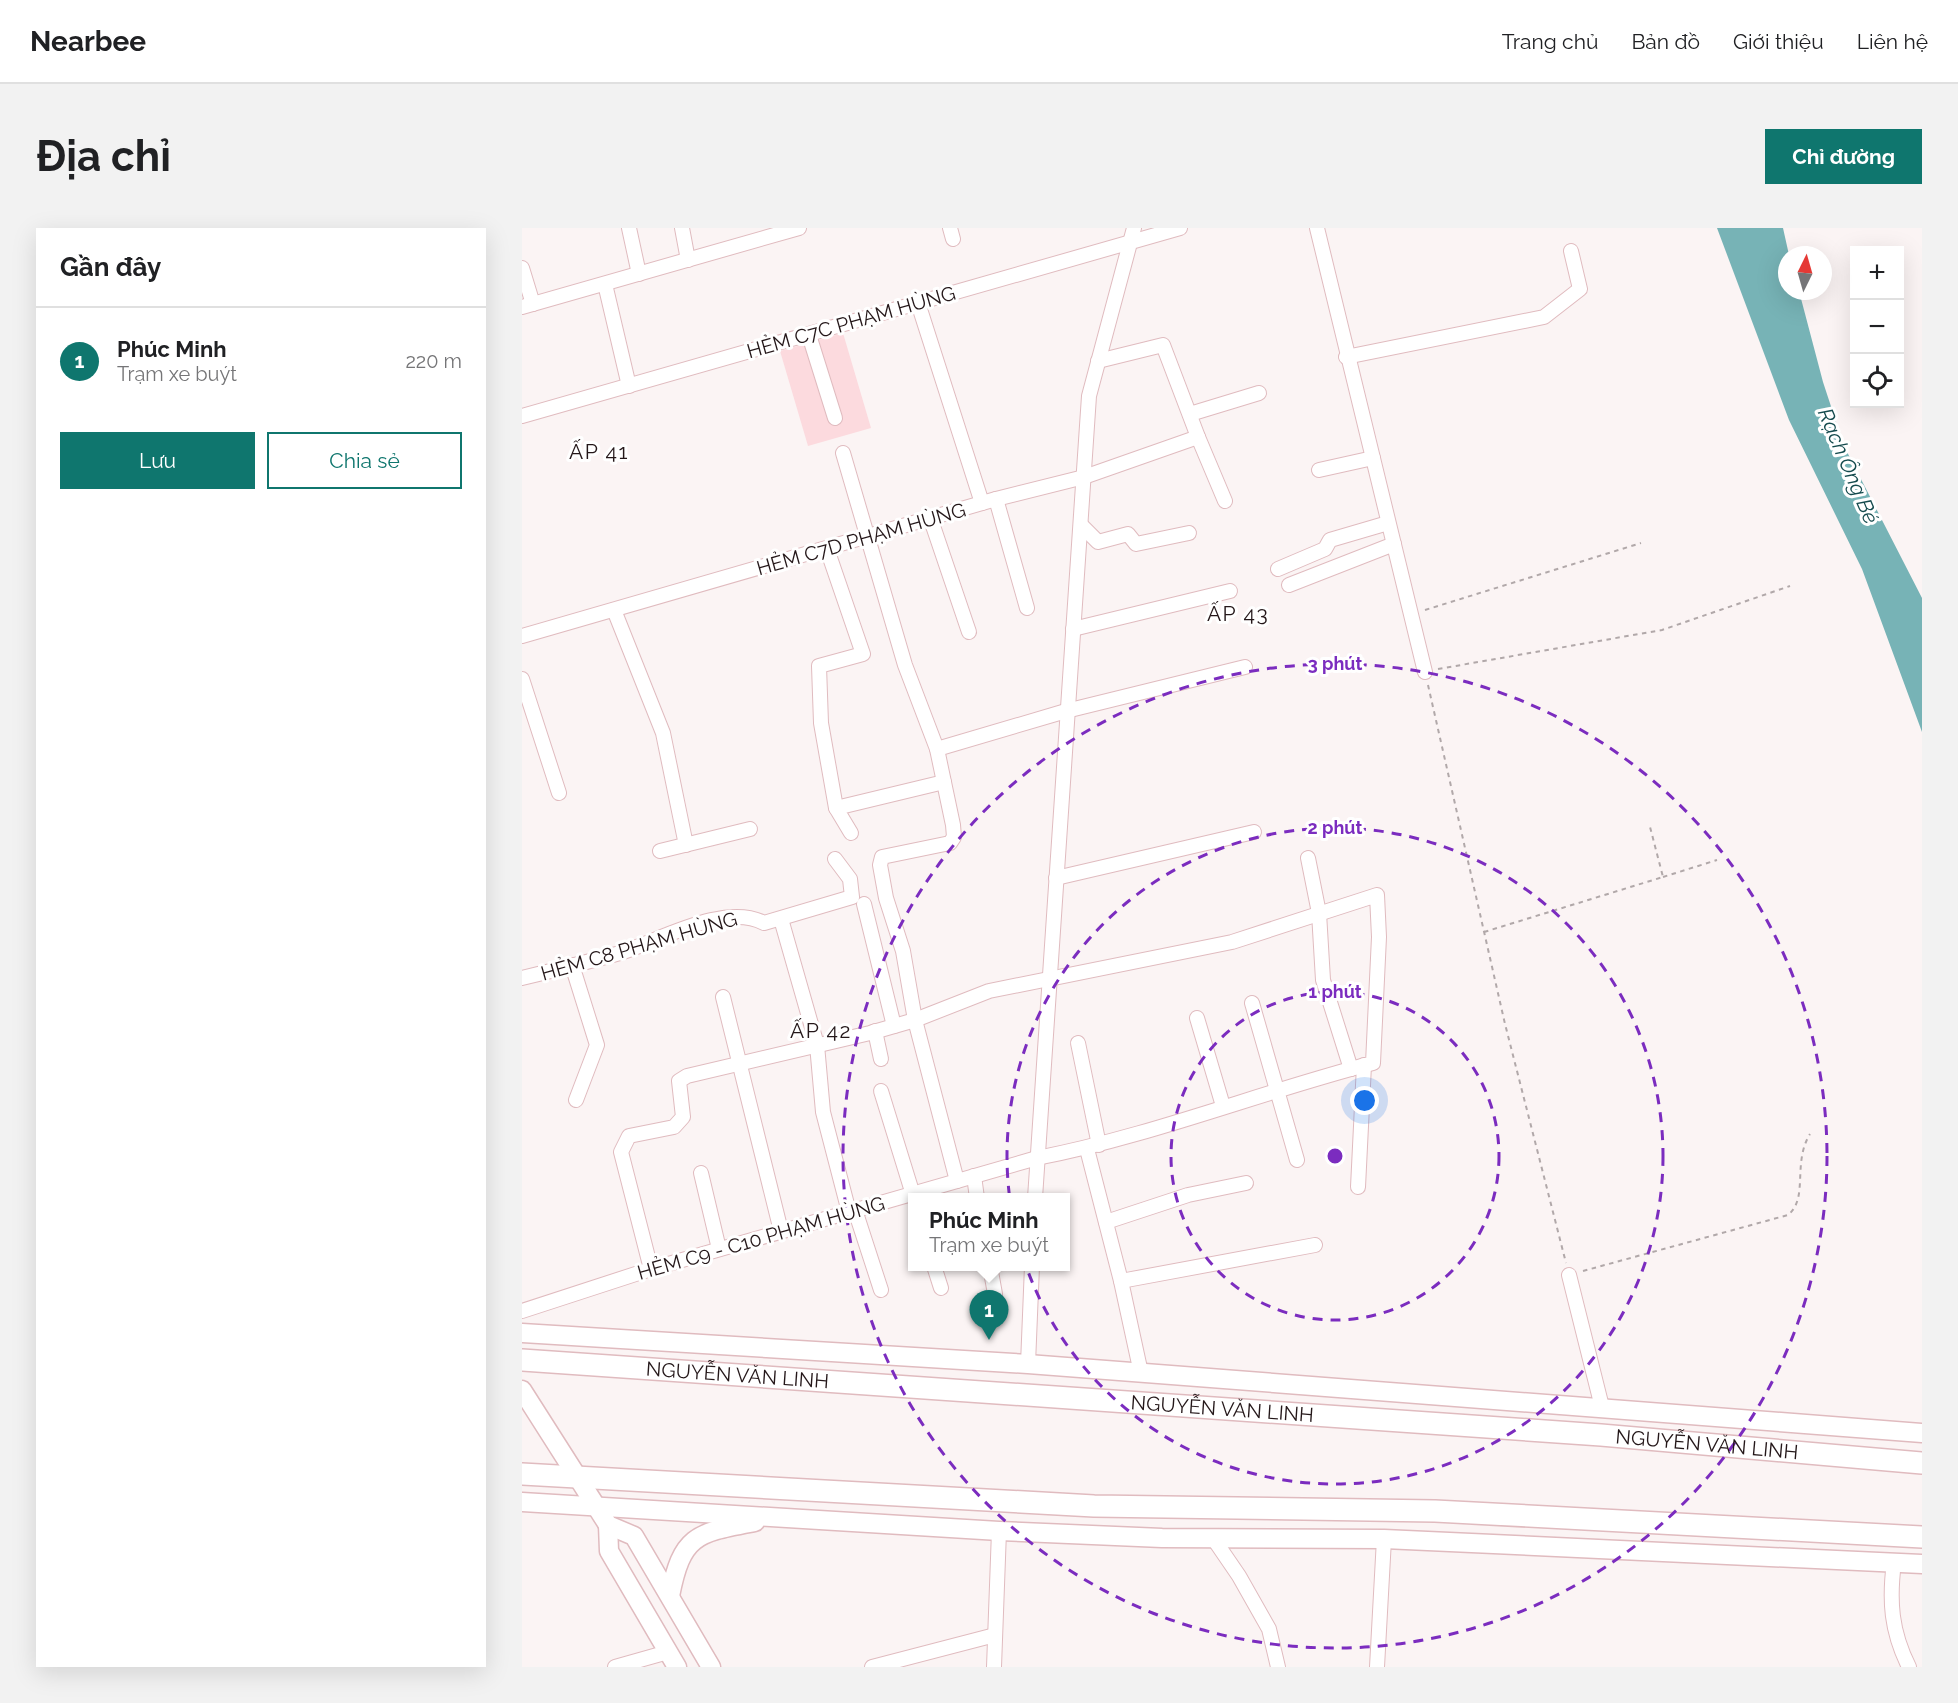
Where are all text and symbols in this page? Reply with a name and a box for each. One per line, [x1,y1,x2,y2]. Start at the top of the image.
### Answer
text: Nearbee [30,25,146,58]
text: Trang chủ [1502,29,1598,54]
text: Bản đồ [1631,29,1700,54]
text: Giới thiệu [1733,29,1824,54]
text: Liên hệ [1857,29,1928,54]
button: Chỉ đường [1765,129,1922,184]
text: Địa chỉ [36,132,171,181]
north arrow [1778,246,1832,300]
map controls [1850,246,1904,408]
button: + [1850,246,1904,300]
text: Gần đây [60,252,161,282]
street label: HẺM C7C PHẠM HÙNG [744,280,958,363]
button: − [1850,300,1904,354]
text: Phúc Minh [117,336,227,362]
text: 1 [75,349,84,373]
text: 220 m [405,349,462,373]
button: locate [1850,354,1904,408]
text: Trạm xe buýt [117,362,237,386]
water label: Rạch Ông Bé [1813,404,1884,527]
button: Lưu [60,432,255,489]
button: Chia sẻ [267,432,462,489]
district label: ẤP 41 [569,439,629,464]
street label: HẺM C7D PHẠM HÙNG [753,497,968,580]
district label: ẤP 43 [1207,601,1269,626]
text: 3 phút [1308,653,1362,674]
text: 2 phút [1308,817,1362,838]
street label: HẺM C8 PHẠM HÙNG [538,905,740,986]
text: 1 phút [1308,981,1362,1002]
district label: ẤP 42 [790,1018,852,1043]
your location [1350,1086,1379,1115]
centre of rings [1325,1146,1345,1166]
street label: HẺM C9 - C10 PHẠM HÙNG [634,1190,887,1285]
popup [908,1193,1070,1271]
text: Phúc Minh [929,1207,1038,1233]
text: Trạm xe buýt [929,1233,1049,1257]
pin: 1 [970,1290,1008,1340]
street label: NGUYỄN VĂN LINH [645,1357,830,1393]
street label: NGUYỄN VĂN LINH [1130,1390,1315,1427]
street label: NGUYỄN VĂN LINH [1615,1424,1799,1464]

